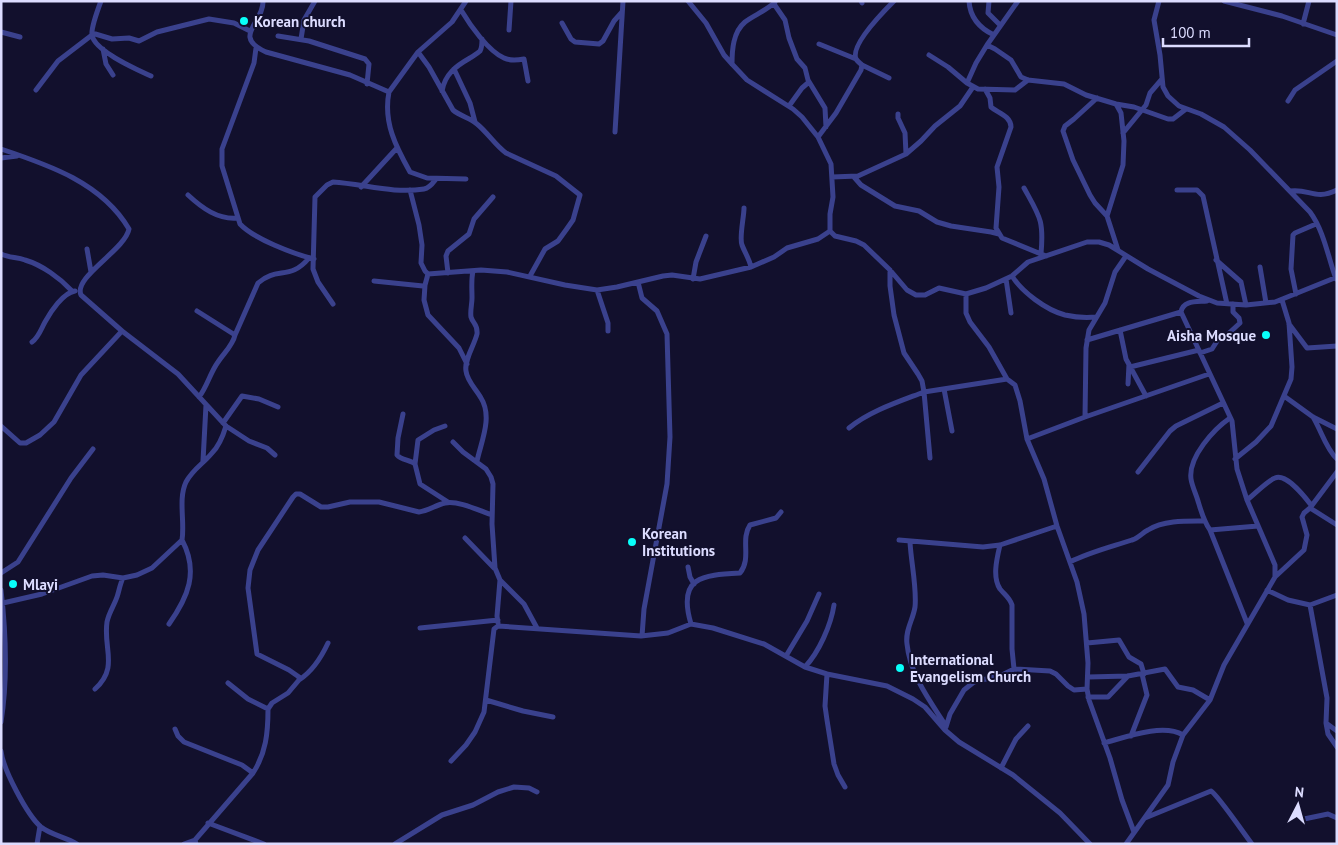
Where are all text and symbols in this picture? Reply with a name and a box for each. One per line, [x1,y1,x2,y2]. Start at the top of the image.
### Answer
place label: Korean church [254,12,346,31]
marker: Korean church [238,15,250,27]
scale bar [1163,15,1249,47]
text: 100 m [1170,23,1211,42]
place label: Aisha Mosque [1167,326,1256,345]
marker: Aisha Mosque [1260,329,1272,341]
place label: Korean Institutions [642,524,715,560]
marker: Korean Institutions [626,536,638,548]
place label: Mlayi [23,575,58,594]
marker: Mlayi [7,578,19,590]
place label: International Evangelism Church [910,650,1031,686]
marker: International Evangelism Church [894,662,906,674]
north arrow [1273,780,1323,830]
text: N [1294,783,1305,802]

